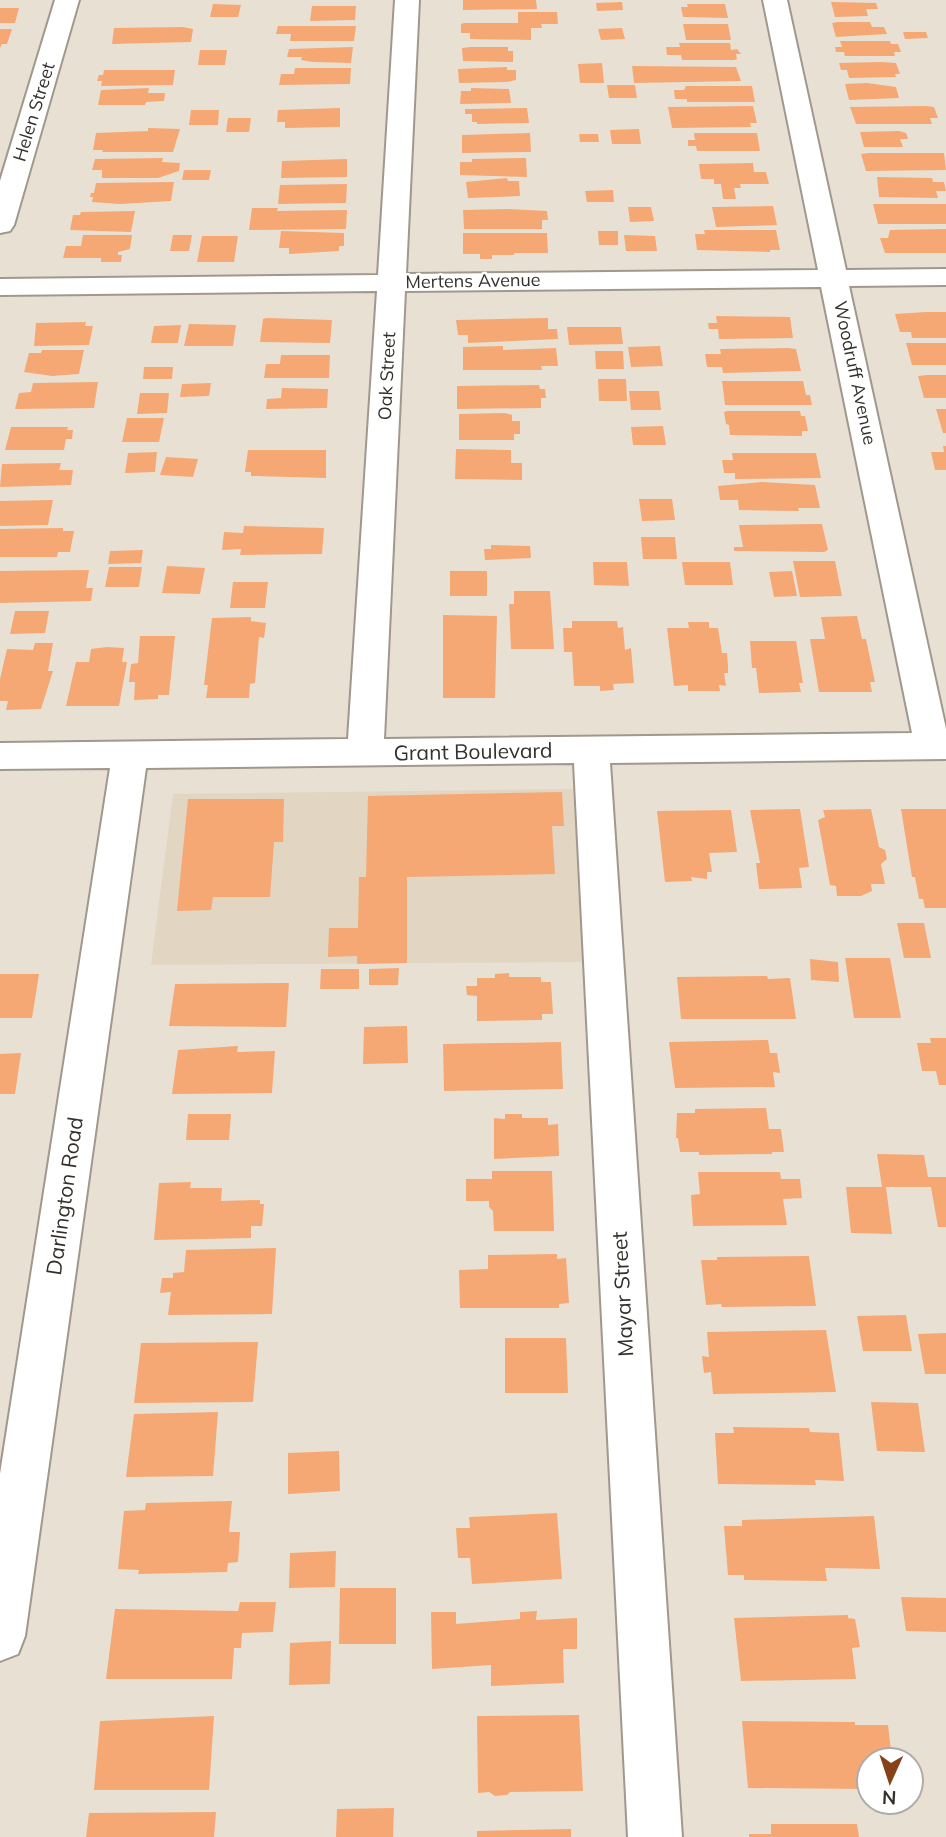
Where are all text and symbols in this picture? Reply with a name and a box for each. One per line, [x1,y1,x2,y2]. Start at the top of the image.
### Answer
street label: Helen Street [8,59,60,164]
street label: Mertens Avenue [405,268,541,293]
street label: Woodruff Avenue [829,299,882,447]
street label: Oak Street [373,331,400,421]
street label: Grant Boulevard [393,737,553,765]
street label: Darlington Road [40,1115,88,1277]
street label: Mayar Street [606,1231,638,1357]
north arrow [855,1746,925,1816]
text: N [881,1786,897,1810]

